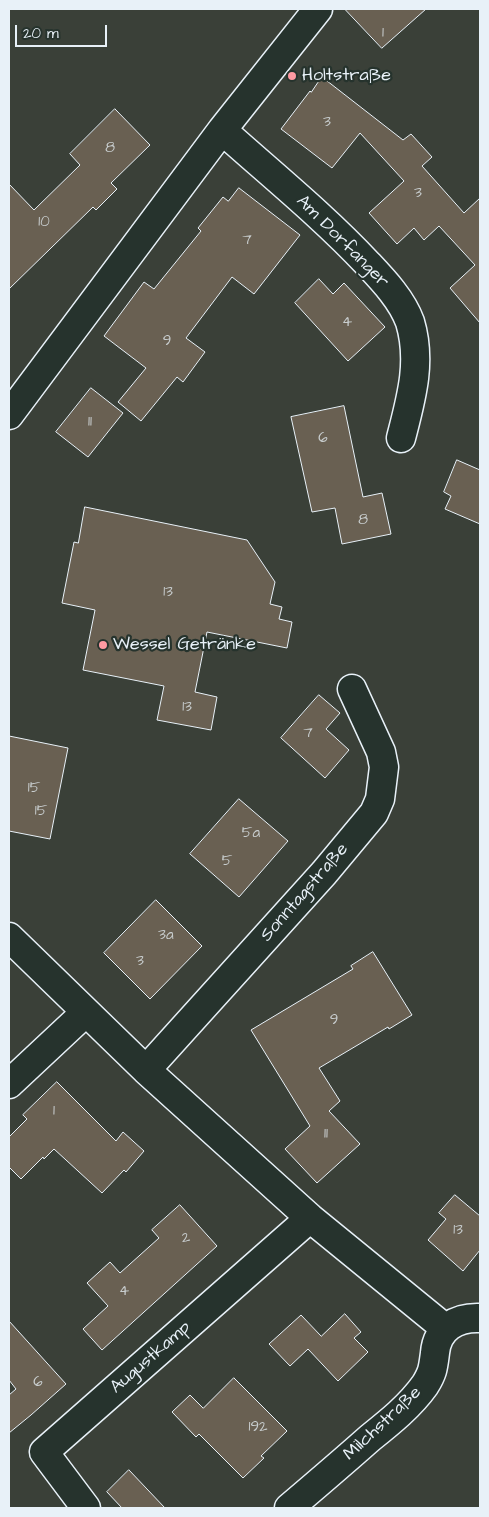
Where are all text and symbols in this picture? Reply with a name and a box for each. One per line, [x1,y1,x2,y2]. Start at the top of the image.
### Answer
scale bar [18,15,110,47]
text: 20 m [23,23,59,44]
house number: 1 [382,25,384,43]
place label: Holtstraße [302,65,391,87]
marker: Holtstraße [286,70,298,82]
house number: 3 [323,114,331,132]
house number: 8 [105,140,115,158]
house number: 3 [414,185,422,203]
street label: Am Dorfanger [291,191,393,293]
house number: 10 [38,214,50,232]
house number: 7 [242,232,252,250]
house number: 4 [342,314,352,332]
house number: 9 [163,333,171,351]
house number: 11 [88,414,92,432]
house number: 6 [318,430,328,448]
house number: 8 [358,512,368,530]
house number: 13 [163,584,173,602]
place label: Wessel Getränke [113,634,256,656]
marker: Wessel Getränke [97,639,109,651]
house number: 13 [182,699,192,717]
house number: 7 [303,725,313,743]
house number: 15 [28,780,40,798]
house number: 15 [35,803,47,821]
house number: 5a [242,825,260,843]
street label: Sonntagstraße [256,839,354,947]
house number: 5 [222,853,232,871]
house number: 3a [158,927,174,945]
house number: 3 [136,953,144,971]
house number: 9 [330,1012,338,1030]
house number: 1 [53,1103,55,1121]
house number: 11 [324,1126,328,1144]
house number: 13 [453,1222,463,1240]
house number: 2 [182,1230,190,1248]
house number: 4 [119,1283,129,1301]
street label: Augustkamp [106,1317,196,1399]
house number: 6 [33,1374,43,1392]
street label: Milchstraße [340,1382,426,1466]
house number: 192 [248,1419,268,1437]

